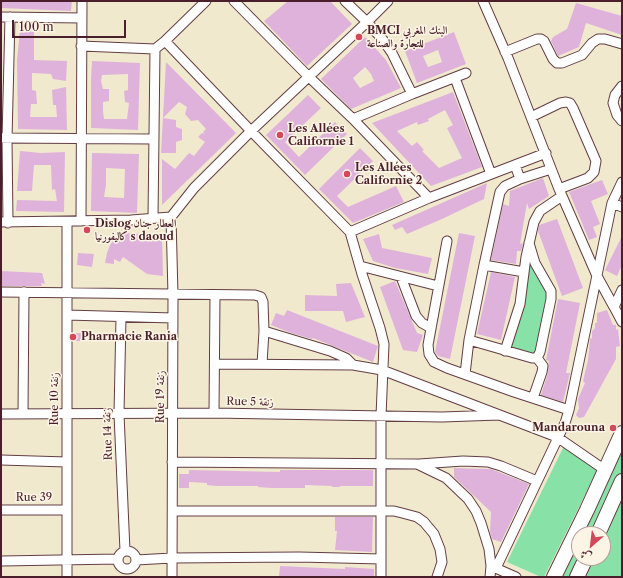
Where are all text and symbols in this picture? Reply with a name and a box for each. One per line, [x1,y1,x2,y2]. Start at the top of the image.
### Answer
scale bar [14,12,128,38]
text: 100 m [19,19,54,34]
place label: BMCI البنك المغربي للتجارة والصناعة [367,24,447,50]
marker: BMCI البنك المغربي للتجارة والصناعة [354,32,364,42]
place label: Les Allées Californie 1 [288,122,354,148]
marker: Les Allées Californie 1 [275,130,285,140]
place label: Les Allées Californie 2 [355,161,422,187]
marker: Les Allées Californie 2 [342,169,352,179]
place label: Dislog العطار جنان كاليفورنيا s daoud [95,217,176,243]
marker: Dislog العطار جنان كاليفورنيا s daoud [82,225,92,235]
place label: Pharmacie Rania [81,330,177,344]
marker: Pharmacie Rania [68,332,78,342]
street label: Rue 19 زنقة [154,371,168,423]
street label: Rue 10 زنقة [48,372,62,426]
street label: Rue 5 زنقة [226,395,274,409]
street label: Rue 14 زنقة [100,407,116,461]
place label: Mandarouna [532,421,605,435]
marker: Mandarouna [608,423,618,433]
street label: Rue 39 [16,491,52,505]
north arrow [571,526,611,566]
text: ش [578,547,594,564]

